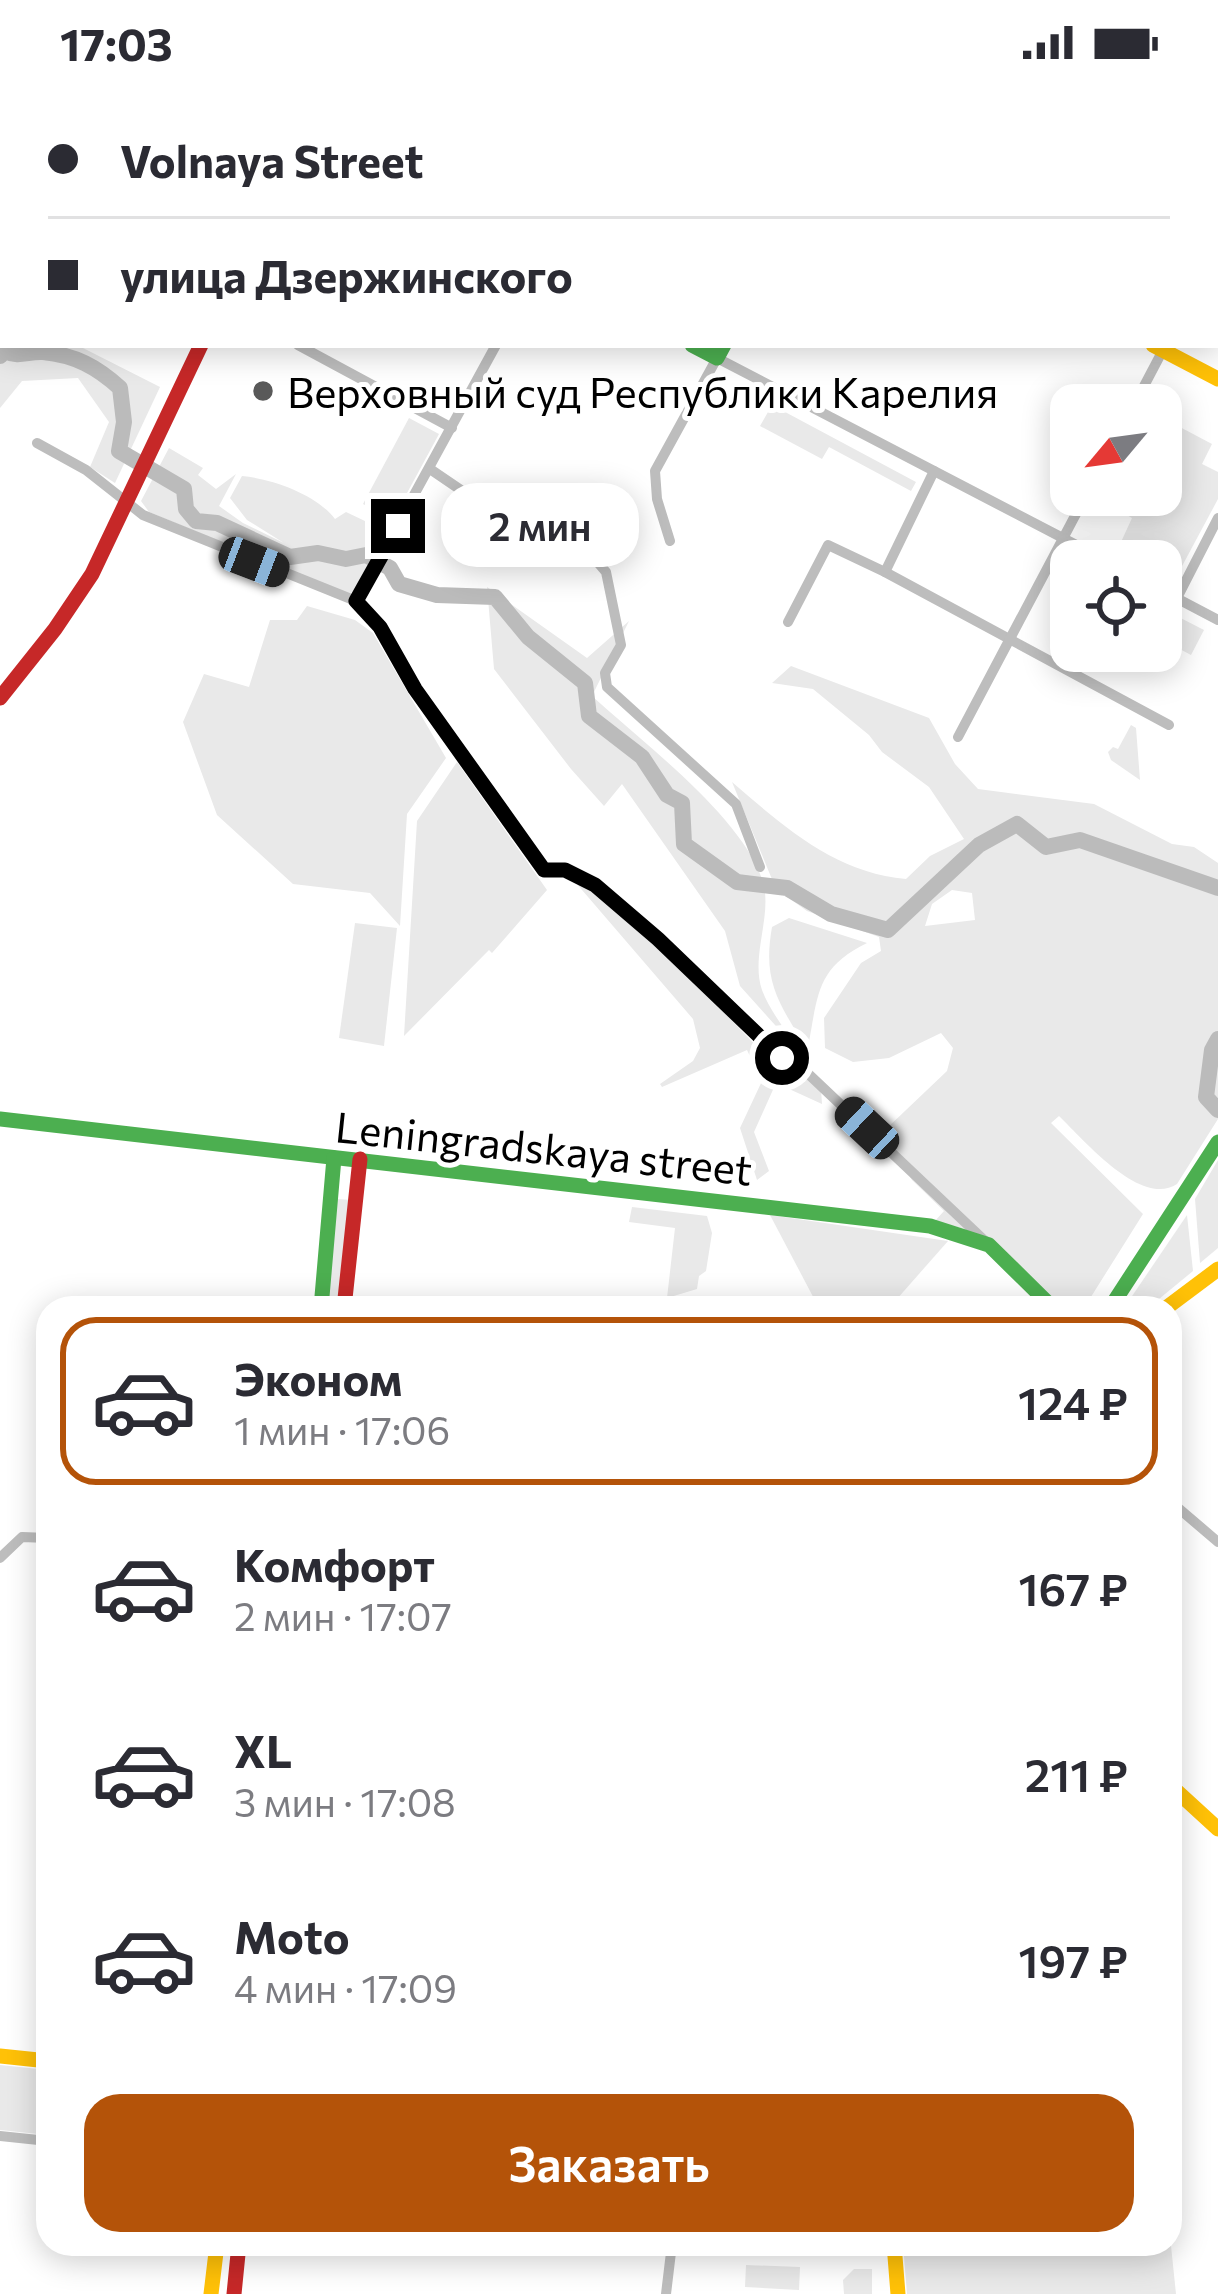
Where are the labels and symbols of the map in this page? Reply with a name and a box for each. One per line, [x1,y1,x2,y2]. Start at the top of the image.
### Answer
place label: Верховный суд Республики Карелия [287,365,998,417]
marker: Верховный суд Республики Карелия [250,378,276,404]
north arrow [1050,384,1182,516]
callout: 2 мин [440,484,638,568]
route end [371,499,425,553]
car [214,532,294,592]
route start [755,1031,809,1085]
car [828,1090,906,1166]
street label: Leningradskaya street [333,1099,755,1195]

